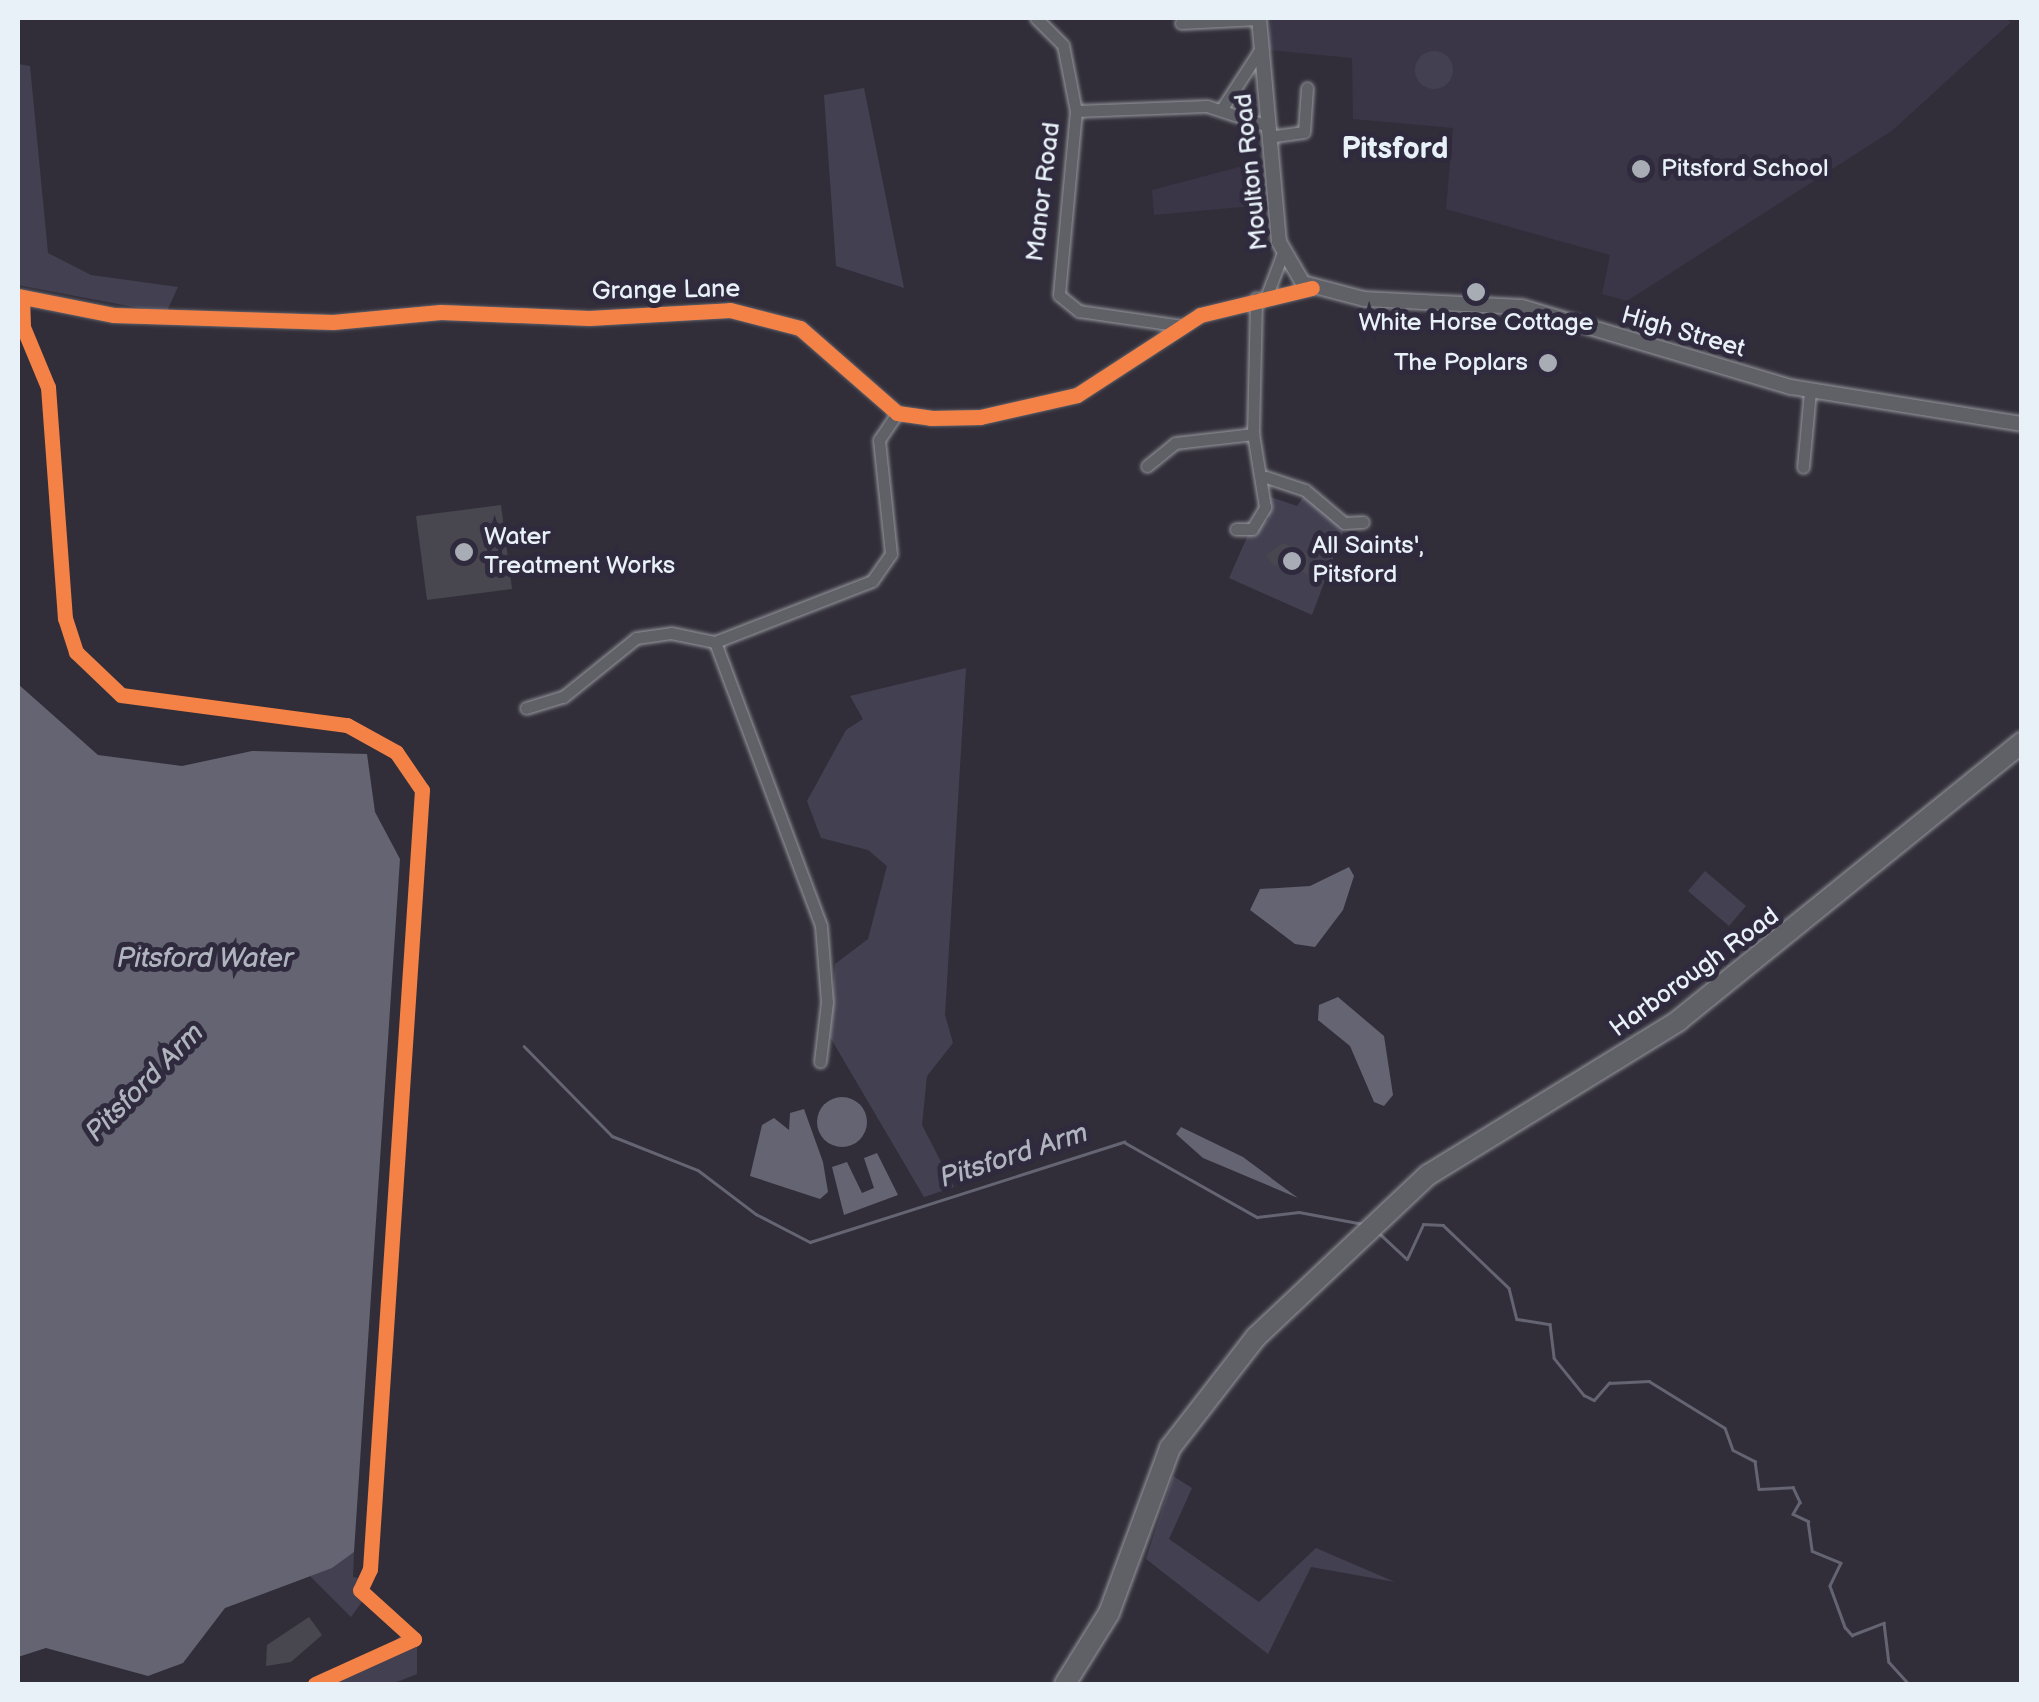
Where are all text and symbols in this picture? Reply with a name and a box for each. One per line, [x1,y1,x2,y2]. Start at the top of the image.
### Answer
street label: Moulton Road [1229,92,1275,252]
street label: Manor Road [1021,121,1067,263]
district label: Pitsford [1341,131,1449,167]
place label: Pitsford School [1661,154,1829,184]
marker: Pitsford School [1630,158,1652,180]
street label: Grange Lane [592,275,740,307]
marker: White Horse Cottage [1465,281,1487,303]
street label: High Street [1617,301,1749,365]
place label: White Horse Cottage [1358,308,1594,338]
place label: The Poplars [1394,348,1528,378]
marker: The Poplars [1537,352,1559,374]
place label: Water Treatment Works [484,523,676,582]
place label: All Saints', Pitsford [1312,532,1424,591]
marker: Water Treatment Works [453,541,475,563]
marker: All Saints', Pitsford [1281,550,1303,572]
street label: Harborough Road [1605,902,1785,1044]
water label: Pitsford Water [116,942,294,976]
water label: Pitsford Arm [79,1017,211,1149]
water label: Pitsford Arm [936,1116,1092,1196]

